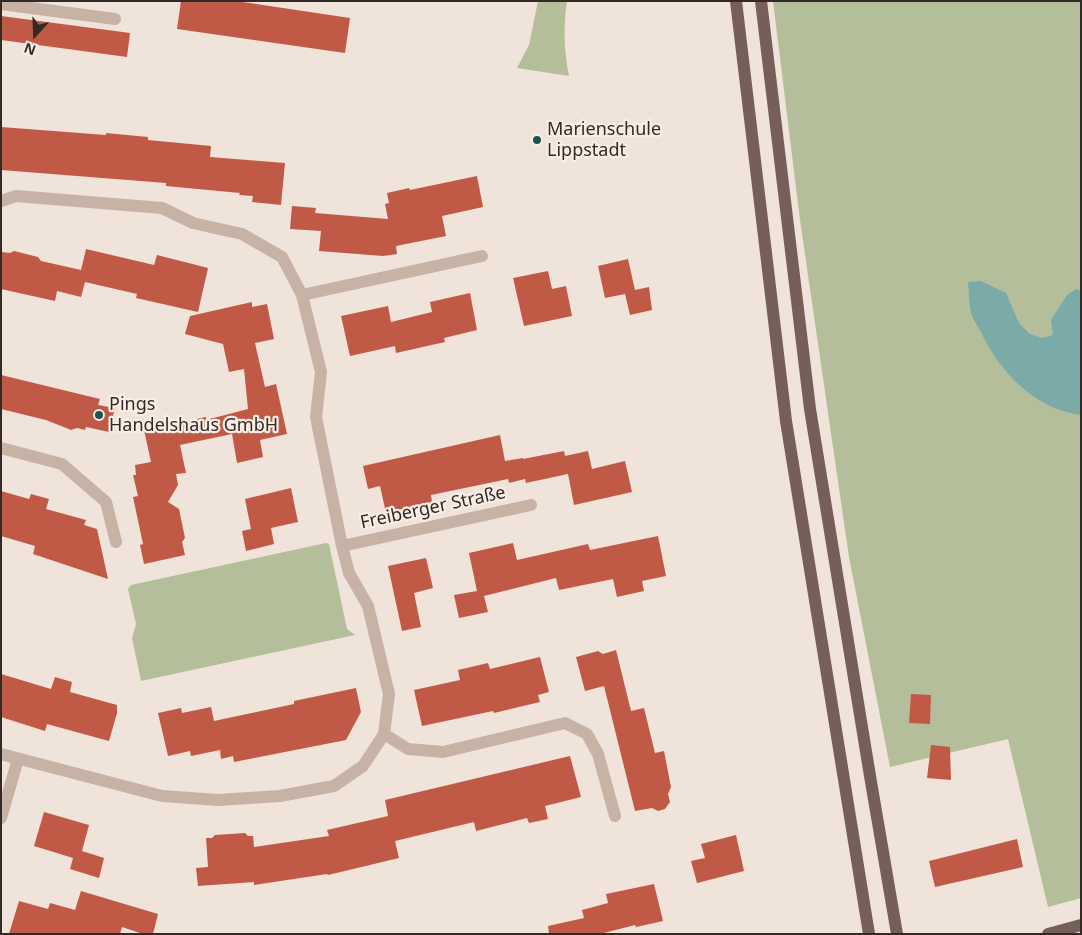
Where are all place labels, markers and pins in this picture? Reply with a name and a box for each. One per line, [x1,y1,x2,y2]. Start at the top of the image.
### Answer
place label: Marienschule Lippstadt [547,119,661,162]
marker: Marienschule Lippstadt [531,134,543,146]
place label: Pings Handelshaus GmbH [109,394,278,436]
marker: Pings Handelshaus GmbH [93,409,105,421]

